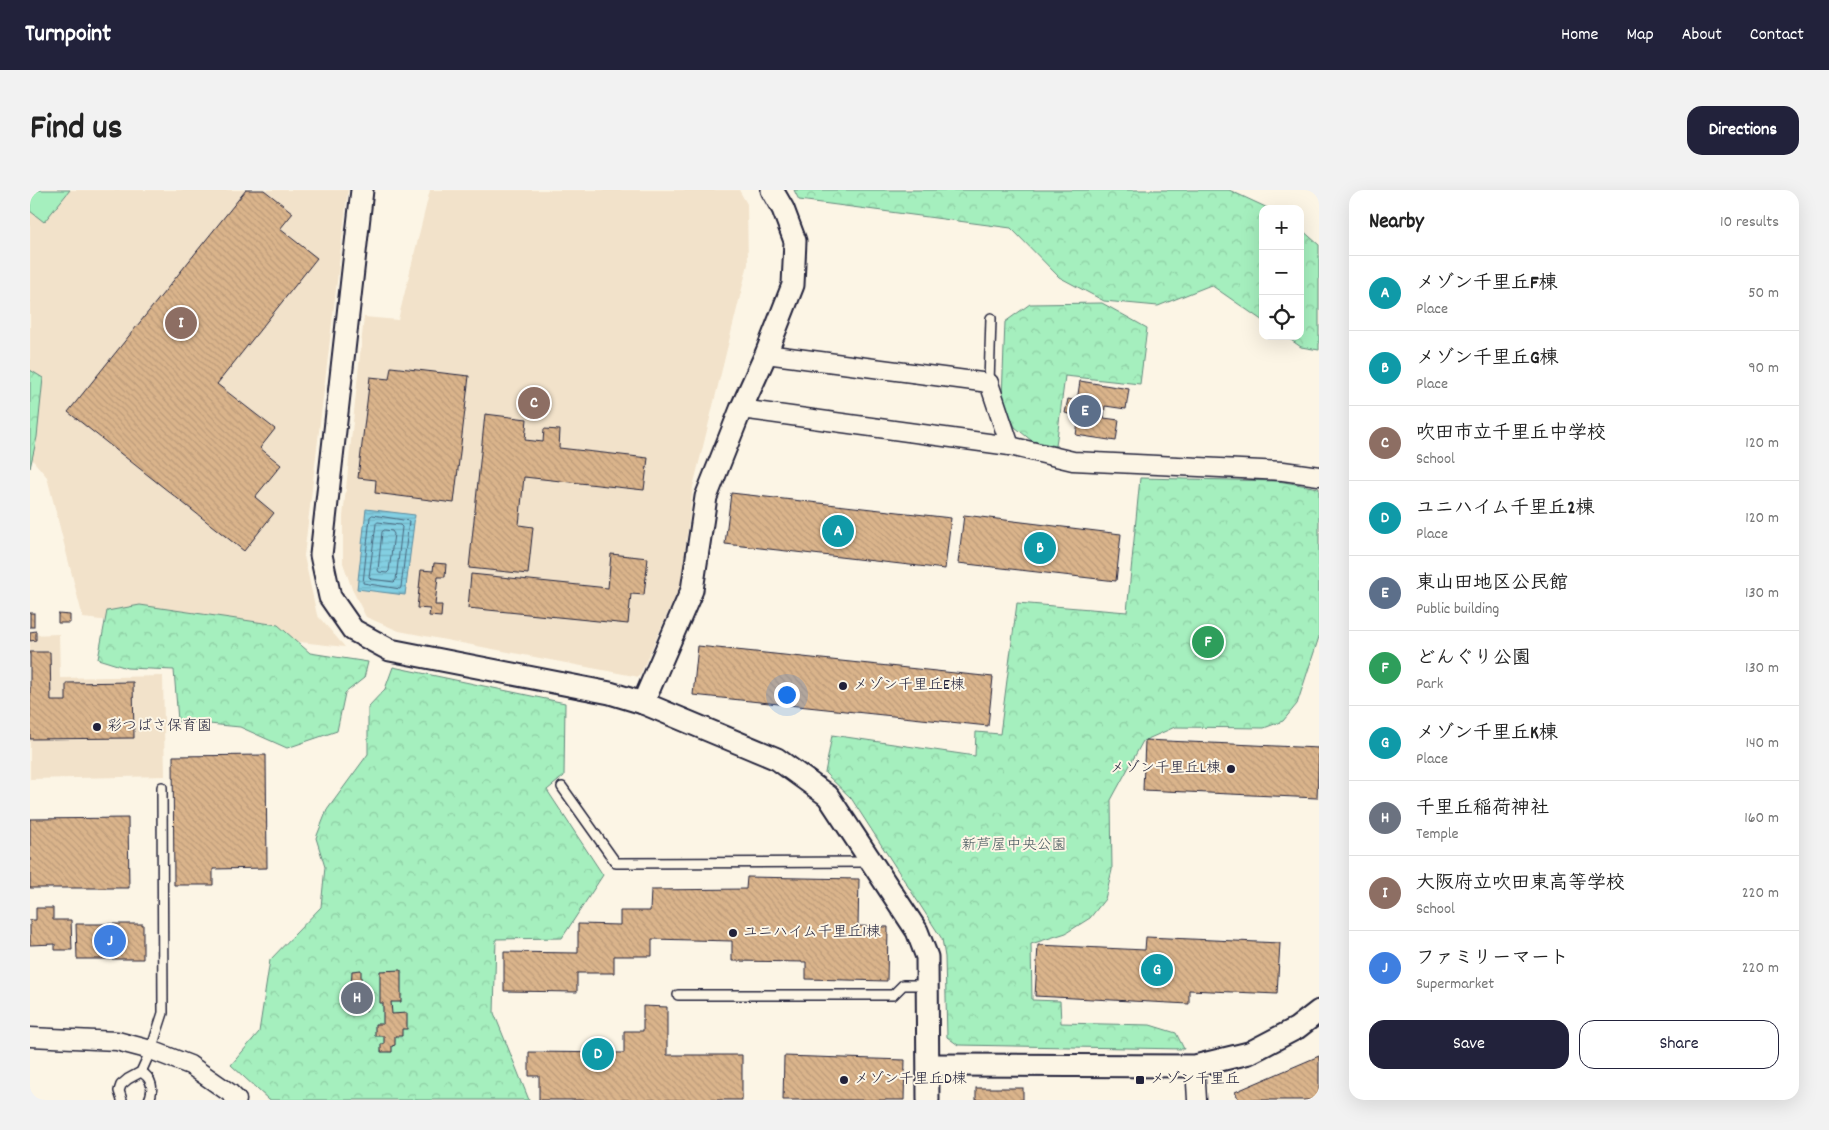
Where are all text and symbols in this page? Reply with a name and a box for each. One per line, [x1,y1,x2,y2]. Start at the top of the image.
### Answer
text: Turnpoint [25,18,111,52]
text: Home [1561,23,1598,48]
text: Map [1626,23,1654,48]
text: About [1682,23,1722,48]
text: Contact [1750,23,1804,48]
text: Find us [30,105,122,155]
button: Directions [1687,106,1799,155]
map controls [1259,205,1304,340]
button: + [1259,205,1304,250]
text: Nearby [1369,208,1424,238]
text: 10 results [1720,211,1779,234]
button: − [1259,250,1304,295]
text: メゾン千里丘F棟 [1416,271,1557,298]
text: A [1381,282,1389,305]
text: 50 m [1748,282,1779,305]
button: locate [1259,295,1304,340]
text: Place [1416,298,1448,321]
pin: I [165,304,197,342]
text: メゾン千里丘G棟 [1416,346,1559,373]
text: B [1381,357,1389,380]
text: 90 m [1748,357,1779,380]
text: Place [1416,373,1448,396]
pin: C [518,384,550,422]
pin: E [1069,392,1101,430]
text: 吹田市立千里丘中学校 [1416,421,1606,448]
text: C [1381,432,1389,455]
text: 120 m [1745,432,1779,455]
text: School [1416,448,1455,471]
text: ユニハイム千里丘2棟 [1416,496,1595,523]
text: D [1381,507,1389,530]
text: 120 m [1745,507,1779,530]
pin: A [822,512,854,550]
text: Place [1416,523,1448,546]
pin: B [1024,529,1056,567]
text: 東山田地区公民館 [1416,571,1568,598]
text: E [1381,582,1389,605]
text: 130 m [1745,582,1779,605]
text: Public building [1416,598,1499,621]
pin: F [1192,623,1224,661]
text: どんぐり公園 [1416,646,1531,673]
text: F [1381,657,1389,680]
text: 130 m [1745,657,1779,680]
text: Park [1416,673,1443,696]
place label: メゾン千里丘E棟 [853,675,965,697]
marker: メゾン千里丘E棟 [837,680,849,692]
your location [774,682,800,708]
place label: 彩つばさ保育園 [107,716,212,738]
marker: 彩つばさ保育園 [91,721,103,733]
text: メゾン千里丘K棟 [1416,721,1558,748]
text: G [1381,732,1389,755]
text: 140 m [1745,732,1779,755]
text: Place [1416,748,1448,771]
place label: メゾン千里丘L棟 [1110,758,1221,780]
marker: メゾン千里丘L棟 [1225,763,1237,775]
text: 千里丘稲荷神社 [1416,796,1549,823]
text: H [1381,807,1389,830]
text: 160 m [1744,807,1779,830]
text: Temple [1416,823,1459,846]
park label: 新芦屋中央公園 [961,835,1067,857]
text: 大阪府立吹田東高等学校 [1416,871,1625,898]
text: I [1383,882,1387,905]
text: 220 m [1742,882,1779,905]
text: School [1416,898,1455,921]
pin: J [94,922,126,960]
place label: ユニハイム千里丘1棟 [743,922,881,944]
marker: ユニハイム千里丘1棟 [727,927,739,939]
text: ファミリーマート [1416,946,1569,973]
pin: G [1141,951,1173,989]
text: J [1382,957,1388,980]
text: 220 m [1742,957,1779,980]
text: Supermarket [1416,973,1494,996]
pin: H [341,979,373,1017]
button: Save [1369,1020,1569,1069]
button: Share [1579,1020,1779,1069]
pin: D [582,1035,614,1073]
place label: メゾン千里丘D棟 [854,1069,967,1091]
place label: メゾン千里丘 [1150,1069,1240,1091]
marker: メゾン千里丘D棟 [838,1074,850,1086]
marker: メゾン千里丘 [1134,1074,1146,1086]

